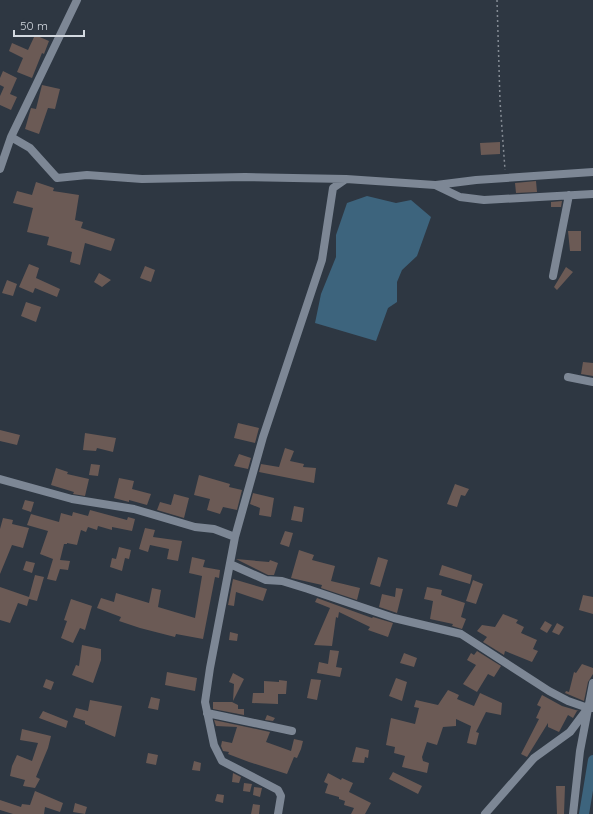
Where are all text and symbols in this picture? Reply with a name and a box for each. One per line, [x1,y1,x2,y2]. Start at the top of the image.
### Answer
scale bar [14,12,84,38]
text: 50 m [20,18,48,33]

